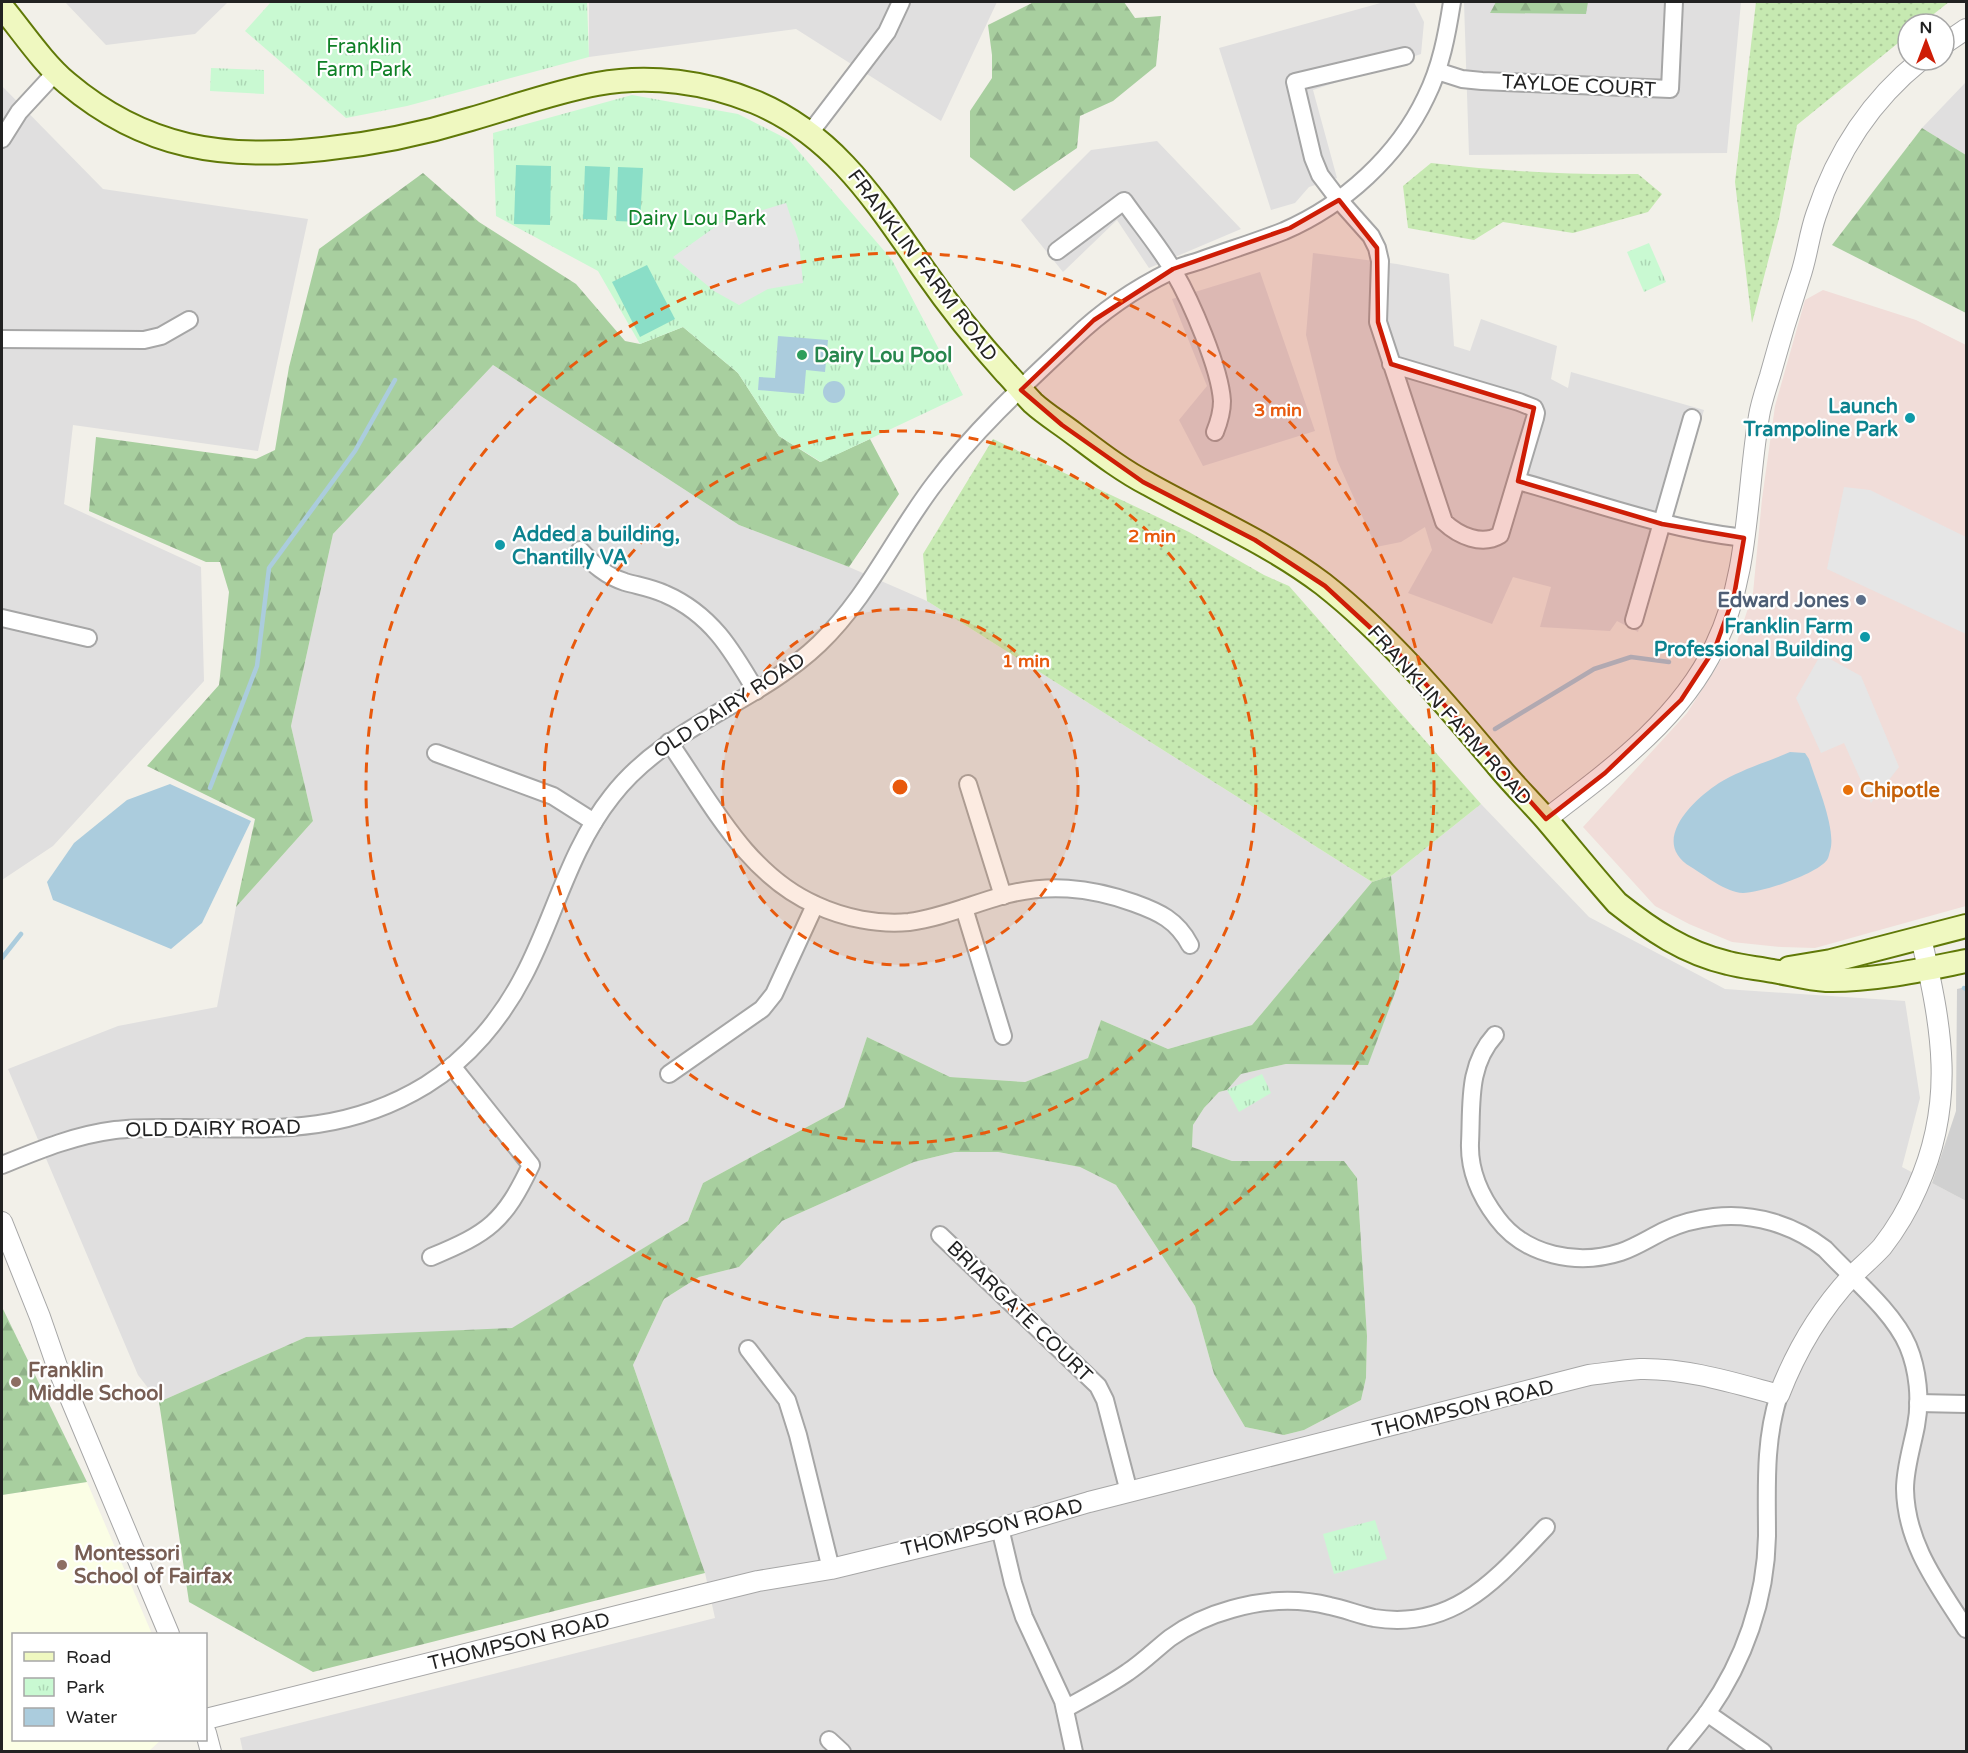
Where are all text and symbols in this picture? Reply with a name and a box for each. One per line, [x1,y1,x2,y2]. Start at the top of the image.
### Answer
north arrow [1896,12,1956,72]
text: N [1920,18,1932,38]
park label: Franklin Farm Park [316,35,412,82]
street label: TAYLOE COURT [1501,70,1657,102]
street label: FRANKLIN FARM ROAD [842,165,1002,366]
park label: Dairy Lou Park [628,207,766,231]
place label: Dairy Lou Pool [814,344,952,368]
marker: Dairy Lou Pool [795,348,809,362]
place label: Launch Trampoline Park [1743,395,1898,442]
text: 3 min [1254,399,1302,421]
marker: Launch Trampoline Park [1903,411,1917,425]
place label: Added a building, Chantilly VA [512,523,680,570]
text: 2 min [1128,525,1176,547]
marker: Added a building, Chantilly VA [493,538,507,552]
place label: Edward Jones [1717,589,1849,613]
marker: Edward Jones [1854,593,1868,607]
place label: Franklin Farm Professional Building [1654,615,1853,662]
street label: FRANKLIN FARM ROAD [1362,621,1537,811]
marker: Franklin Farm Professional Building [1858,630,1872,644]
street label: OLD DAIRY ROAD [649,648,810,764]
text: 1 min [1002,650,1050,672]
centre of rings [890,777,910,797]
place label: Chipotle [1860,779,1940,803]
marker: Chipotle [1841,783,1855,797]
street label: OLD DAIRY ROAD [125,1115,301,1143]
street label: BRIARGATE COURT [941,1236,1097,1387]
place label: Franklin Middle School [28,1359,163,1406]
marker: Franklin Middle School [9,1375,23,1389]
street label: THOMPSON ROAD [1370,1375,1556,1443]
street label: THOMPSON ROAD [899,1494,1085,1562]
place label: Montessori School of Fairfax [74,1542,233,1589]
marker: Montessori School of Fairfax [55,1558,69,1572]
street label: THOMPSON ROAD [426,1608,612,1676]
legend [12,1633,207,1741]
text: Road [66,1646,111,1668]
text: Park [66,1676,105,1698]
text: Water [66,1706,117,1728]

